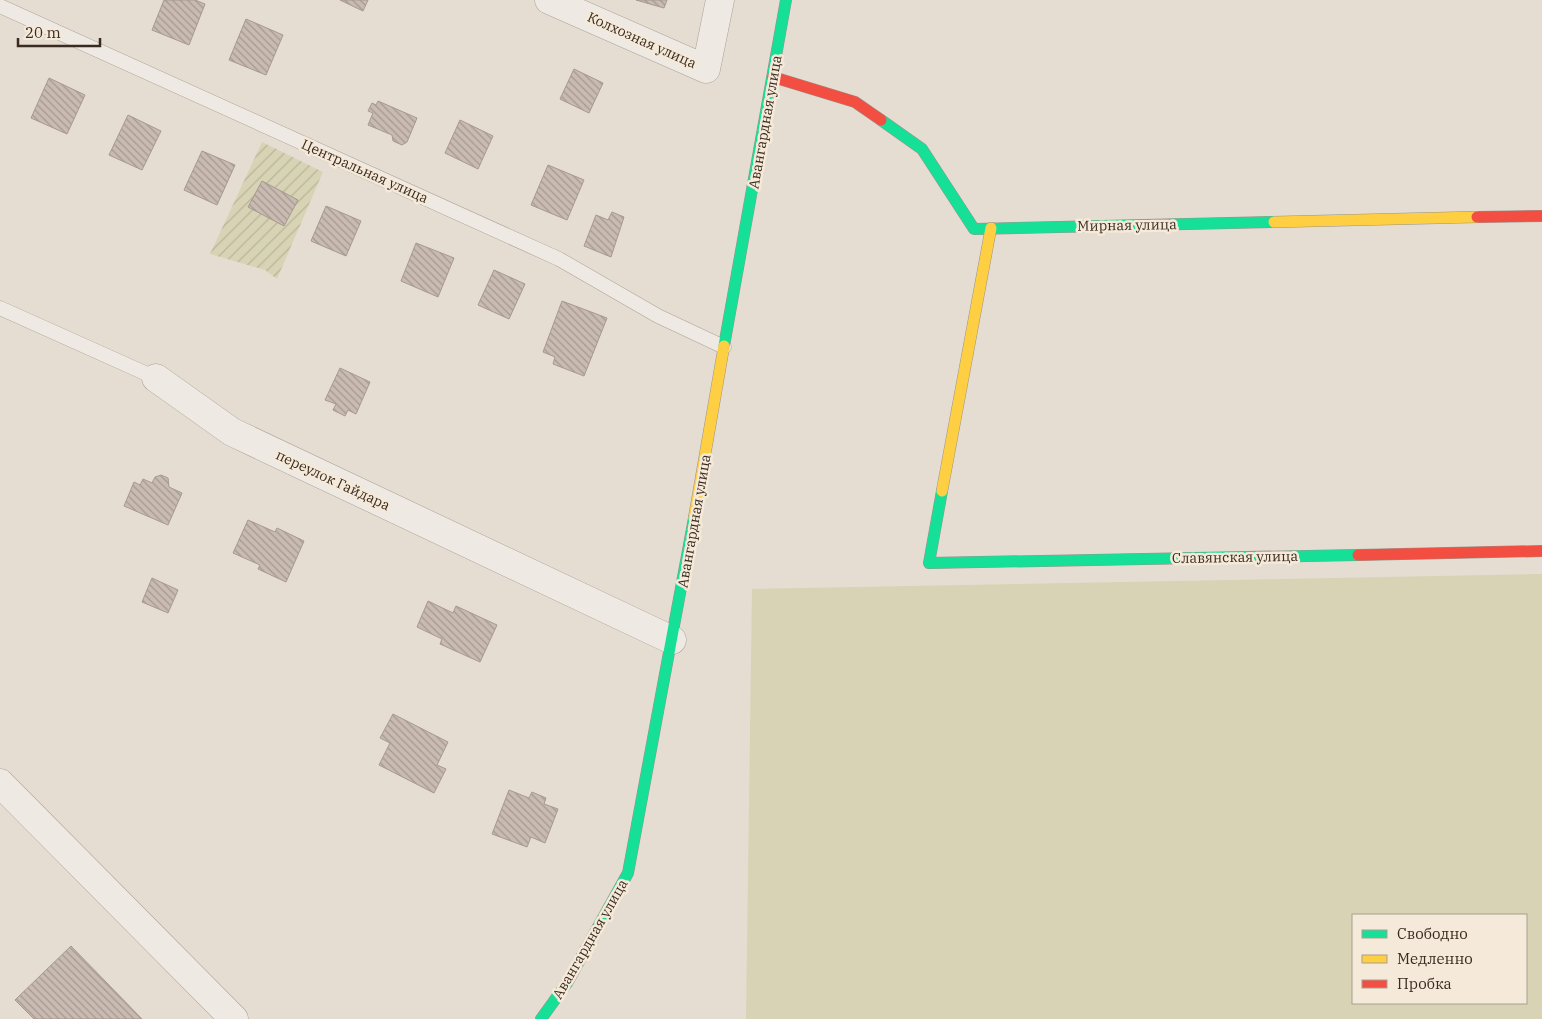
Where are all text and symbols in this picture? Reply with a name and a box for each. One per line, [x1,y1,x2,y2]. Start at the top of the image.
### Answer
street label: Колхозная улица [585,8,700,72]
scale bar [18,15,100,47]
text: 20 m [25,23,61,42]
street label: Авангардная улица [744,53,786,190]
street label: Центральная улица [299,135,432,207]
street label: Мирная улица [1077,215,1177,235]
street label: переулок Гайдара [273,446,393,515]
street label: Авангардная улица [673,452,715,589]
street label: Славянская улица [1172,547,1299,567]
street label: Авангардная улица [548,876,632,1002]
legend [1352,914,1527,1004]
text: Свободно [1397,924,1468,943]
text: Медленно [1397,949,1473,968]
text: Пробка [1397,974,1452,993]

